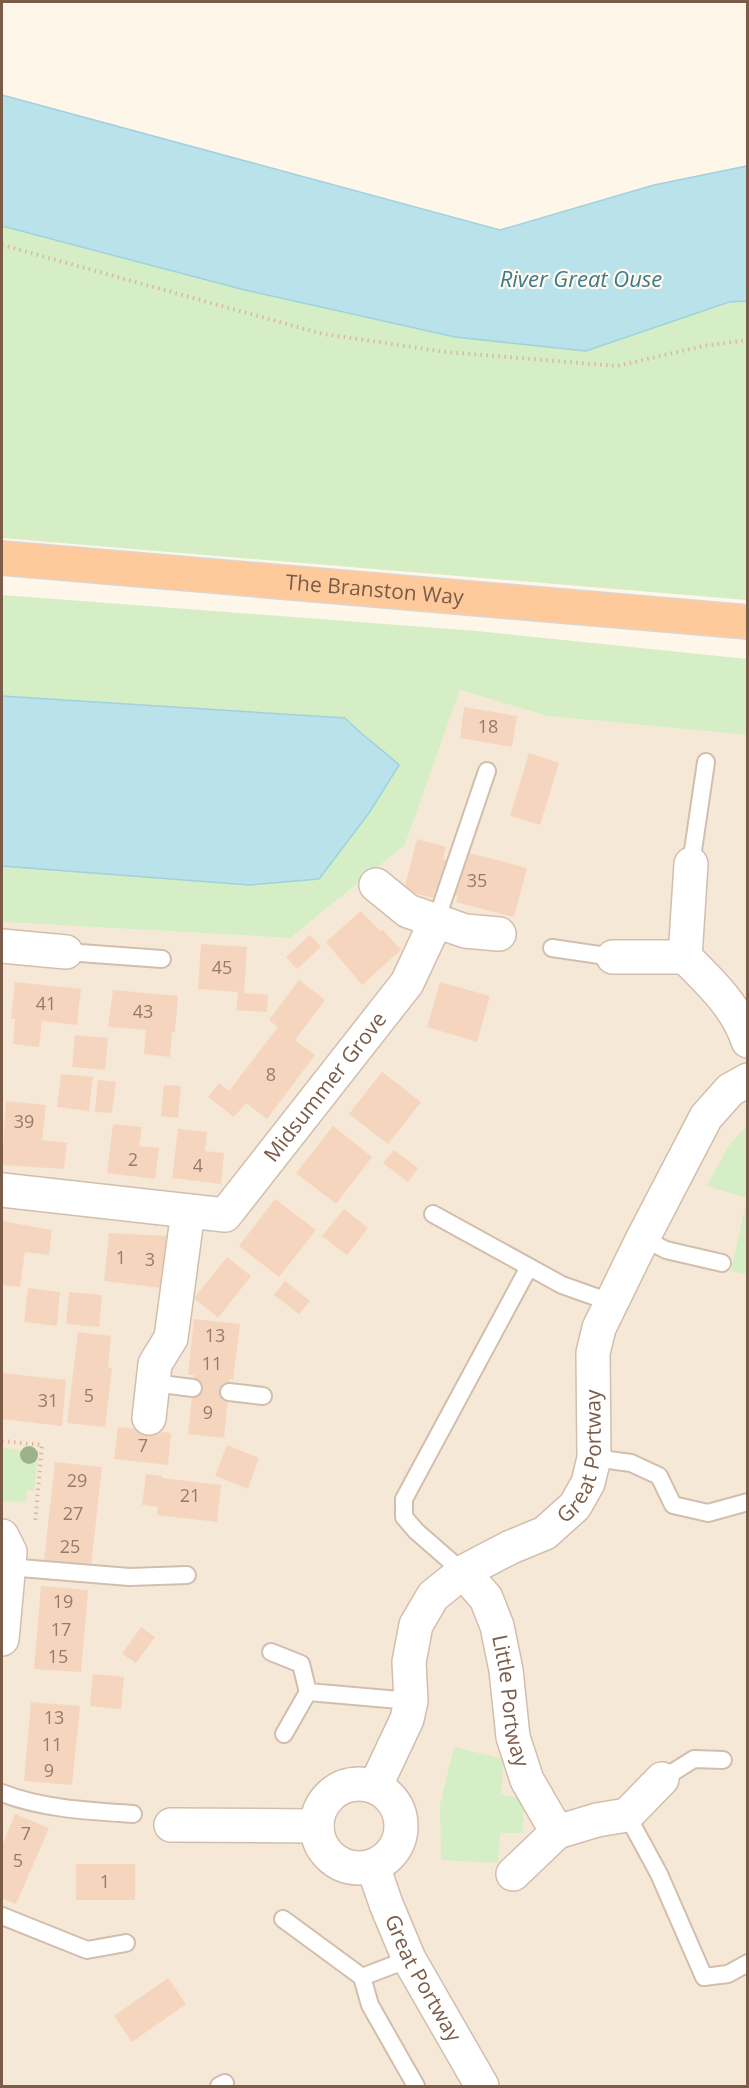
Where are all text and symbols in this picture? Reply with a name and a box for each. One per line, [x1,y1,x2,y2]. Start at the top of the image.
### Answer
water label: River Great Ouse [500,263,662,293]
street label: The Branston Way [285,567,465,611]
house number: 18 [478,714,498,738]
house number: 35 [467,868,487,892]
house number: 45 [212,955,232,979]
house number: 41 [36,991,56,1015]
house number: 43 [133,999,153,1023]
street label: Midsummer Grove [257,1006,392,1167]
house number: 8 [266,1062,276,1086]
house number: 39 [14,1109,34,1133]
house number: 2 [128,1147,138,1171]
house number: 4 [193,1153,203,1177]
house number: 1 [116,1245,126,1269]
house number: 3 [145,1247,155,1271]
house number: 13 [205,1323,225,1347]
house number: 11 [202,1351,222,1375]
house number: 5 [84,1383,94,1407]
house number: 31 [38,1388,58,1412]
street label: Great Portway [550,1389,607,1529]
house number: 9 [203,1400,213,1424]
house number: 7 [138,1433,148,1457]
house number: 29 [67,1468,87,1492]
house number: 21 [180,1483,200,1507]
house number: 27 [63,1501,83,1525]
house number: 25 [60,1534,80,1558]
house number: 19 [53,1589,73,1613]
house number: 17 [51,1617,71,1641]
street label: Little Portway [486,1632,537,1771]
house number: 15 [48,1644,68,1668]
house number: 13 [44,1705,64,1729]
house number: 11 [42,1732,62,1756]
house number: 9 [44,1758,54,1782]
house number: 7 [21,1821,31,1845]
house number: 5 [13,1848,23,1872]
house number: 1 [100,1869,110,1893]
street label: Great Portway [379,1910,469,2047]

